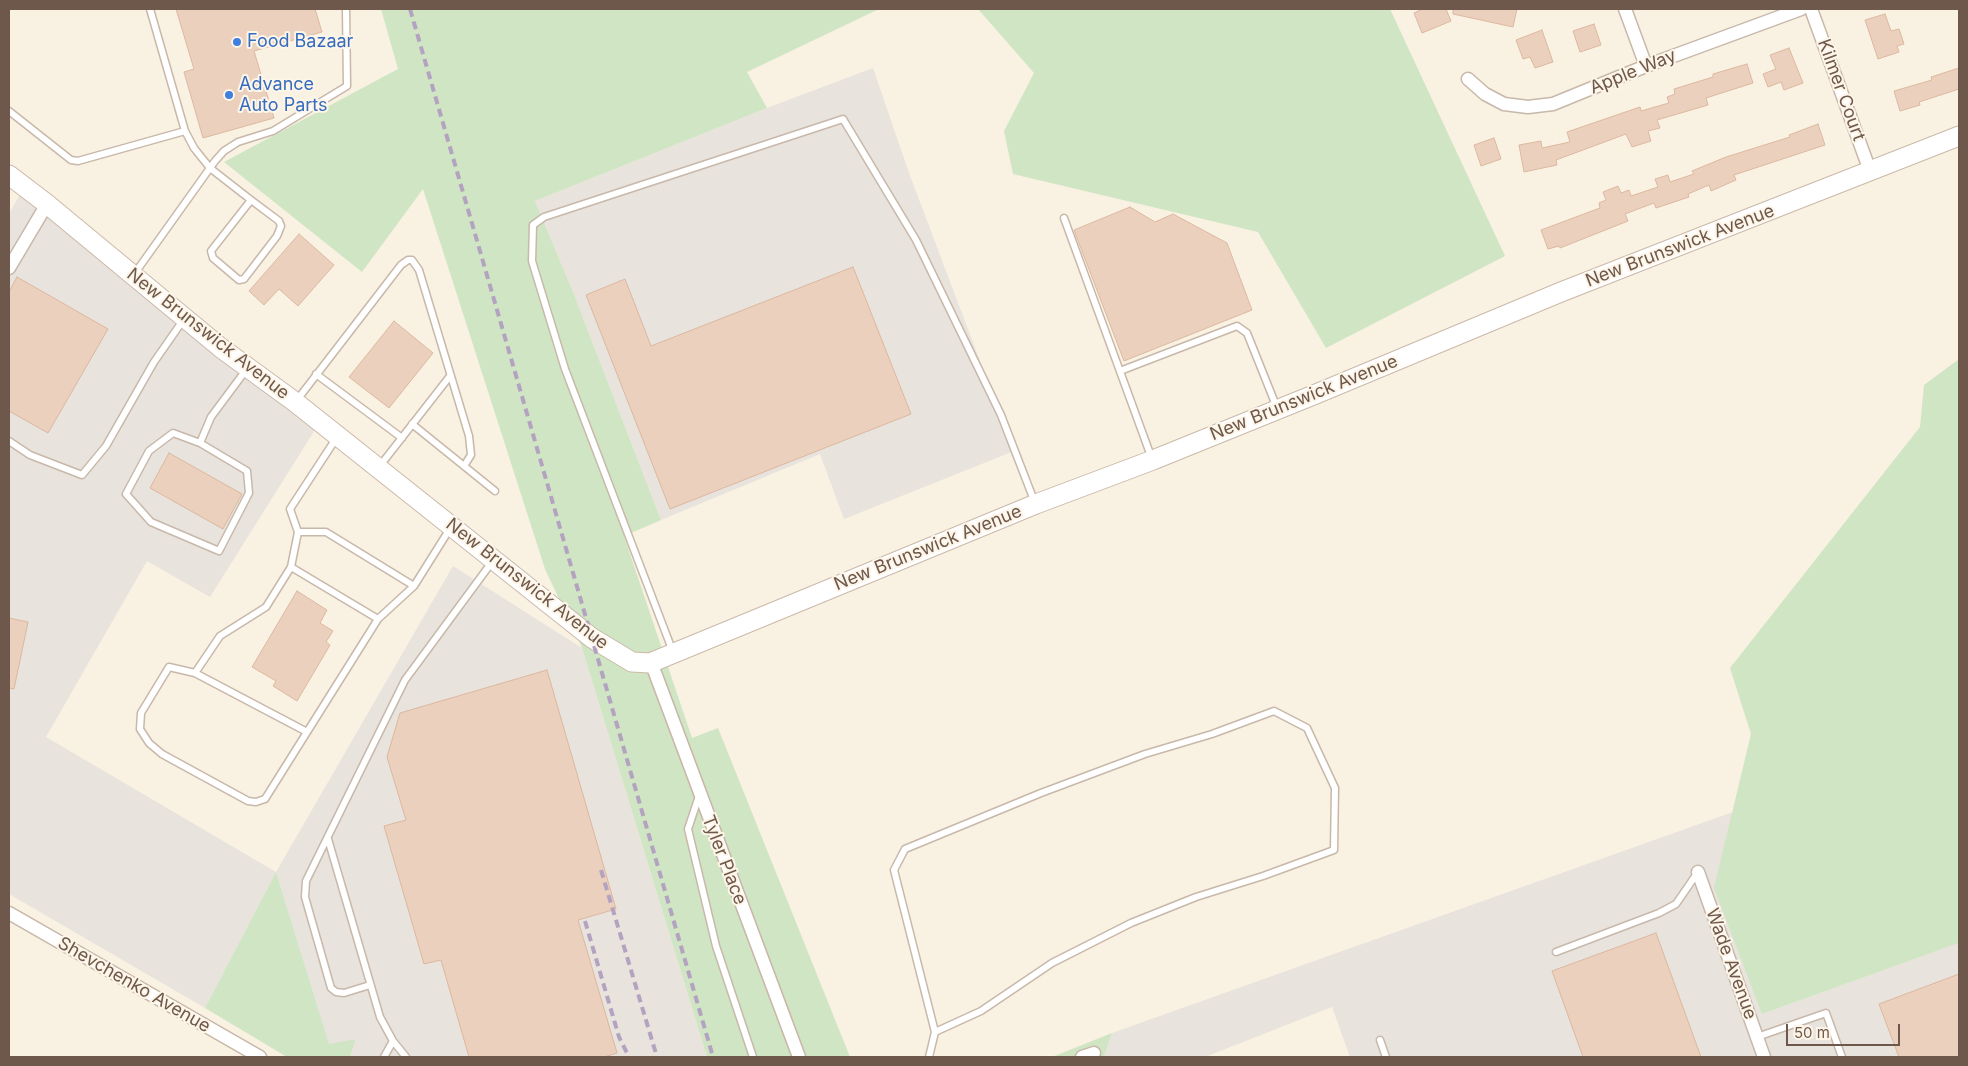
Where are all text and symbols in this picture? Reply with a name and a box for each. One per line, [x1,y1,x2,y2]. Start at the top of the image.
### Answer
place label: Food Bazaar [247,31,353,53]
marker: Food Bazaar [231,36,243,48]
street label: Kilmer Court [1813,36,1869,144]
street label: Apple Way [1587,45,1679,99]
place label: Advance Auto Parts [239,74,328,116]
marker: Advance Auto Parts [223,89,235,101]
street label: New Brunswick Avenue [1583,200,1777,292]
street label: New Brunswick Avenue [122,264,294,404]
street label: New Brunswick Avenue [1207,350,1401,446]
street label: New Brunswick Avenue [831,500,1025,596]
street label: New Brunswick Avenue [441,514,613,654]
street label: Tyler Place [697,812,751,908]
street label: Wade Avenue [1701,905,1761,1023]
street label: Shevchenko Avenue [54,932,214,1038]
scale bar [1788,1014,1902,1046]
text: 50 m [1794,1023,1830,1042]

